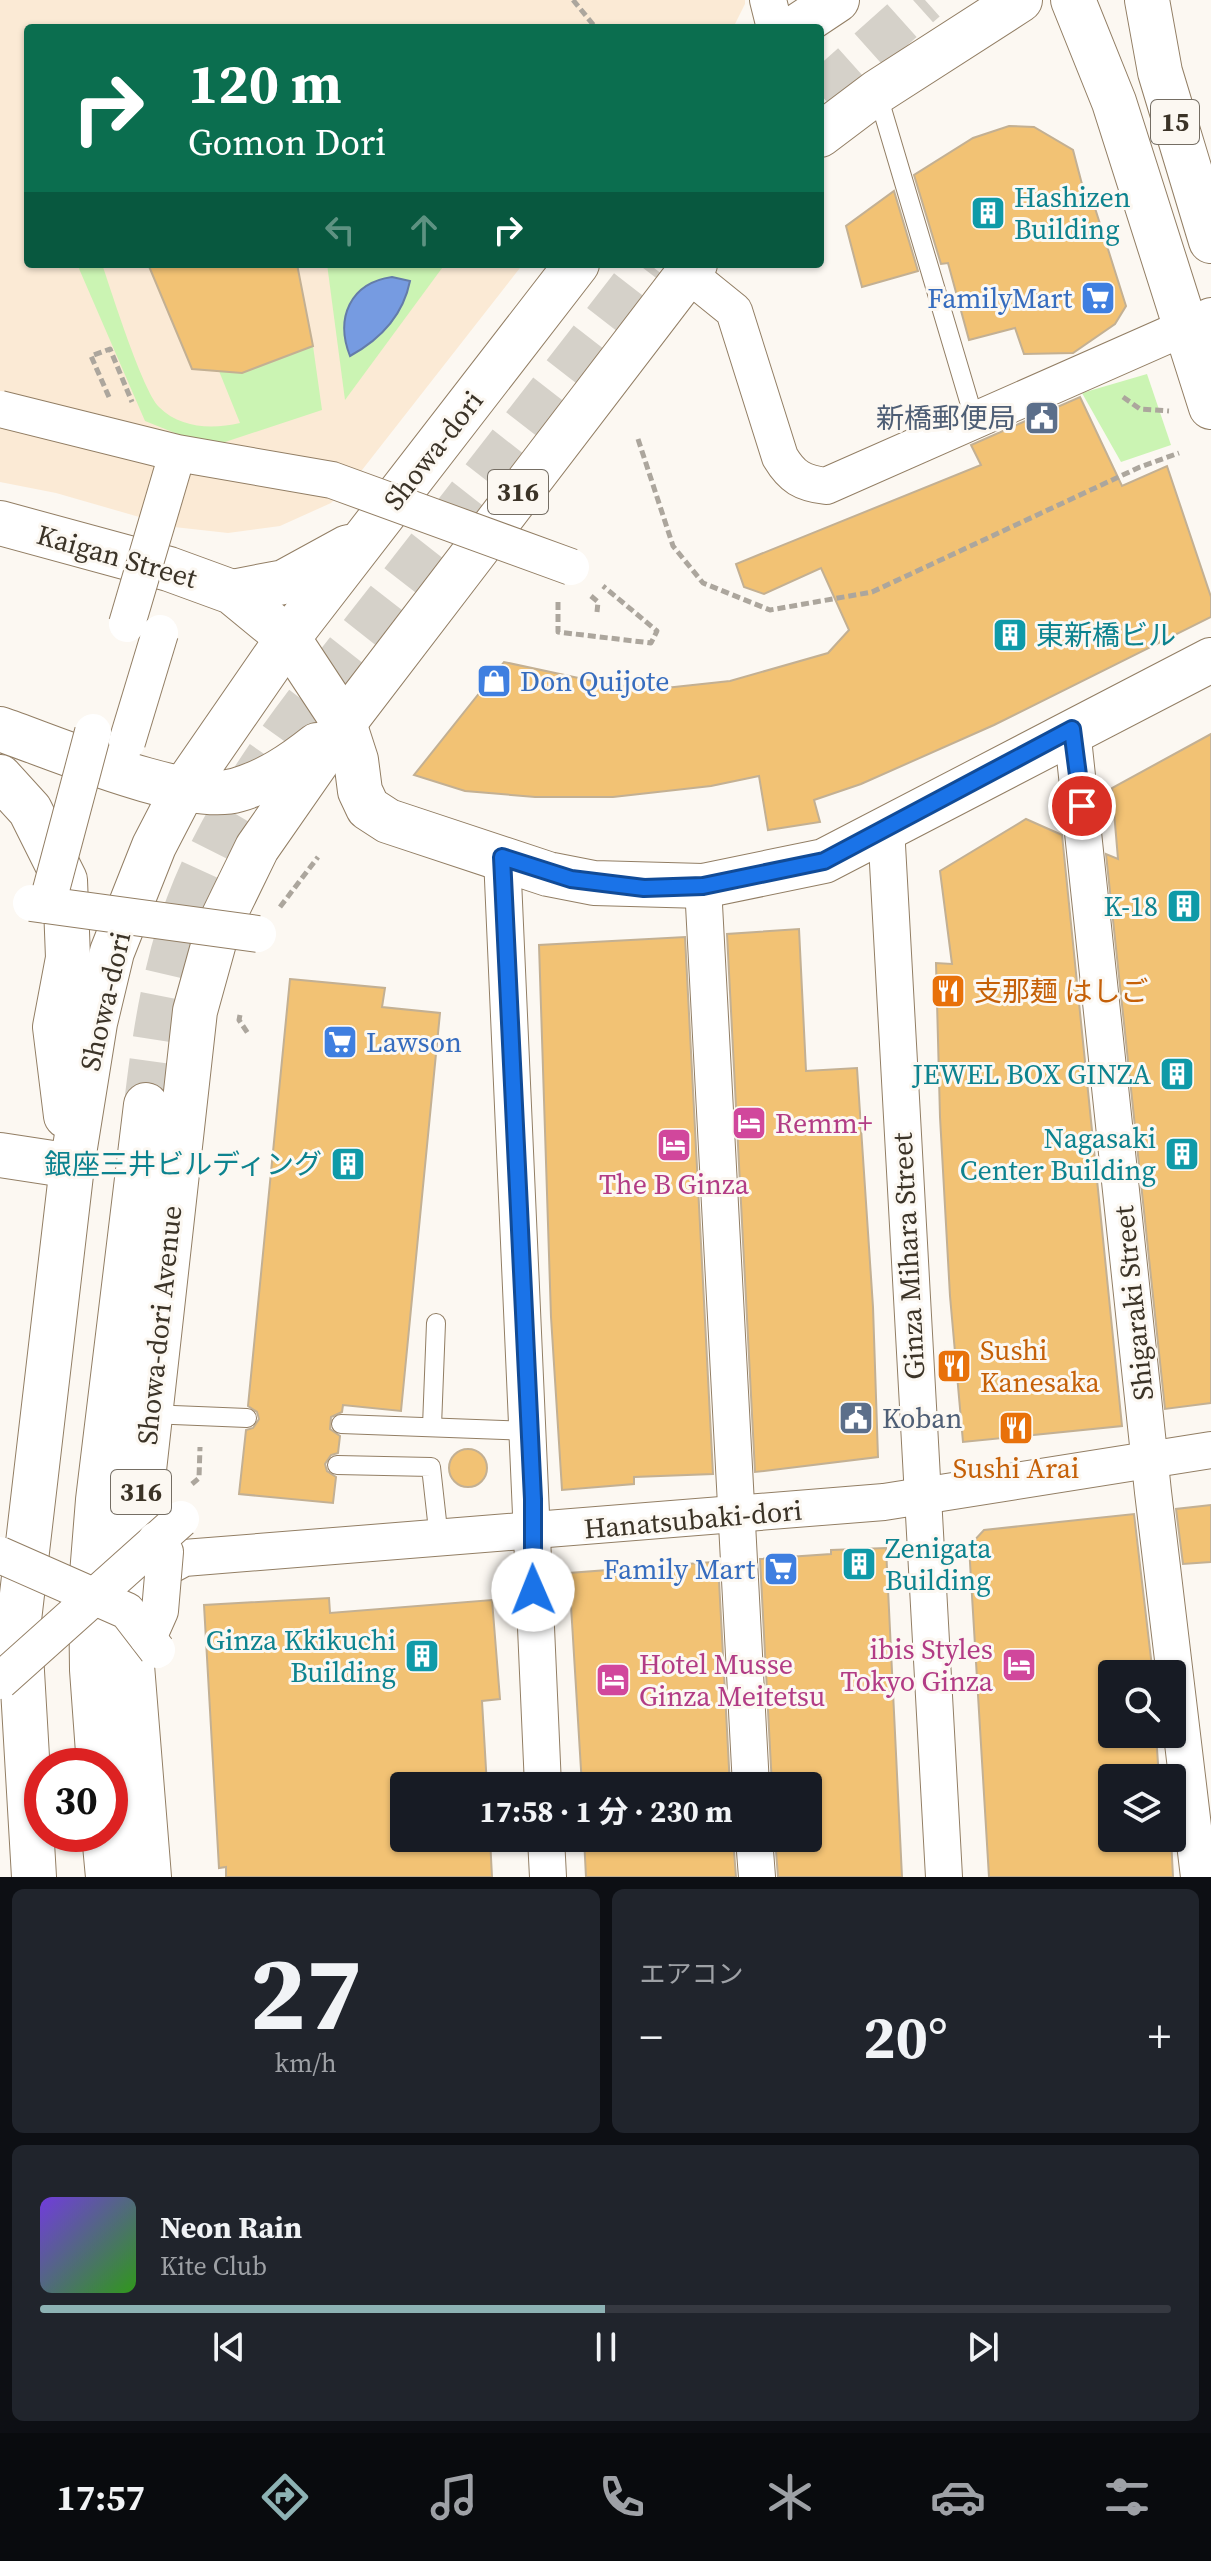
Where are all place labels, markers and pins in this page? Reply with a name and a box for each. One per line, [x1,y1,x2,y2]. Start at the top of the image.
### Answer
place label: Hashizen Building [1014,178,1131,248]
building icon: Hashizen Building [969,194,1007,232]
place label: FamilyMart [927,279,1073,317]
supermarket icon: FamilyMart [1079,279,1117,317]
place label: 新橋郵便局 [876,399,1016,437]
public building icon: 新橋郵便局 [1023,399,1061,437]
building icon: 東新橋ビル [991,616,1029,654]
place label: 東新橋ビル [1036,616,1176,654]
shop icon: Don Quijote [475,662,513,700]
place label: Don Quijote [520,662,669,700]
pin [1048,772,1116,840]
place label: K-18 [1103,887,1158,925]
building icon: K-18 [1165,887,1203,925]
restaurant icon: 支那麺 はしご [929,972,967,1010]
place label: 支那麺 はしご [974,972,1149,1010]
supermarket icon: Lawson [321,1023,359,1061]
place label: Lawson [366,1023,462,1061]
place label: JEWEL BOX GINZA [911,1055,1151,1093]
building icon: JEWEL BOX GINZA [1158,1055,1196,1093]
hotel icon: Remm+ [730,1104,768,1142]
place label: Remm+ [775,1104,873,1142]
place label: Nagasaki Center Building [960,1119,1156,1189]
hotel icon: The B Ginza [655,1126,693,1164]
building icon: Nagasaki Center Building [1163,1135,1201,1173]
place label: 銀座三井ビルディング [44,1145,322,1183]
building icon: 銀座三井ビルディング [329,1145,367,1183]
place label: The B Ginza [599,1165,750,1203]
place label: Sushi Kanesaka [980,1331,1100,1401]
restaurant icon: Sushi Kanesaka [935,1347,973,1385]
public building icon: Koban [837,1399,875,1437]
place label: Koban [882,1399,962,1437]
restaurant icon: Sushi Arai [997,1409,1035,1447]
place label: Sushi Arai [953,1449,1079,1487]
place label: Zenigata Building [885,1529,992,1599]
building icon: Zenigata Building [840,1545,878,1583]
place label: Family Mart [603,1550,756,1588]
supermarket icon: Family Mart [762,1550,800,1588]
place label: Ginza Kkikuchi Building [206,1621,396,1691]
place label: ibis Styles Tokyo Ginza [841,1630,994,1700]
building icon: Ginza Kkikuchi Building [403,1637,441,1675]
place label: Hotel Musse Ginza Meitetsu [639,1645,825,1715]
hotel icon: ibis Styles Tokyo Ginza [1000,1646,1038,1684]
hotel icon: Hotel Musse Ginza Meitetsu [594,1661,632,1699]

